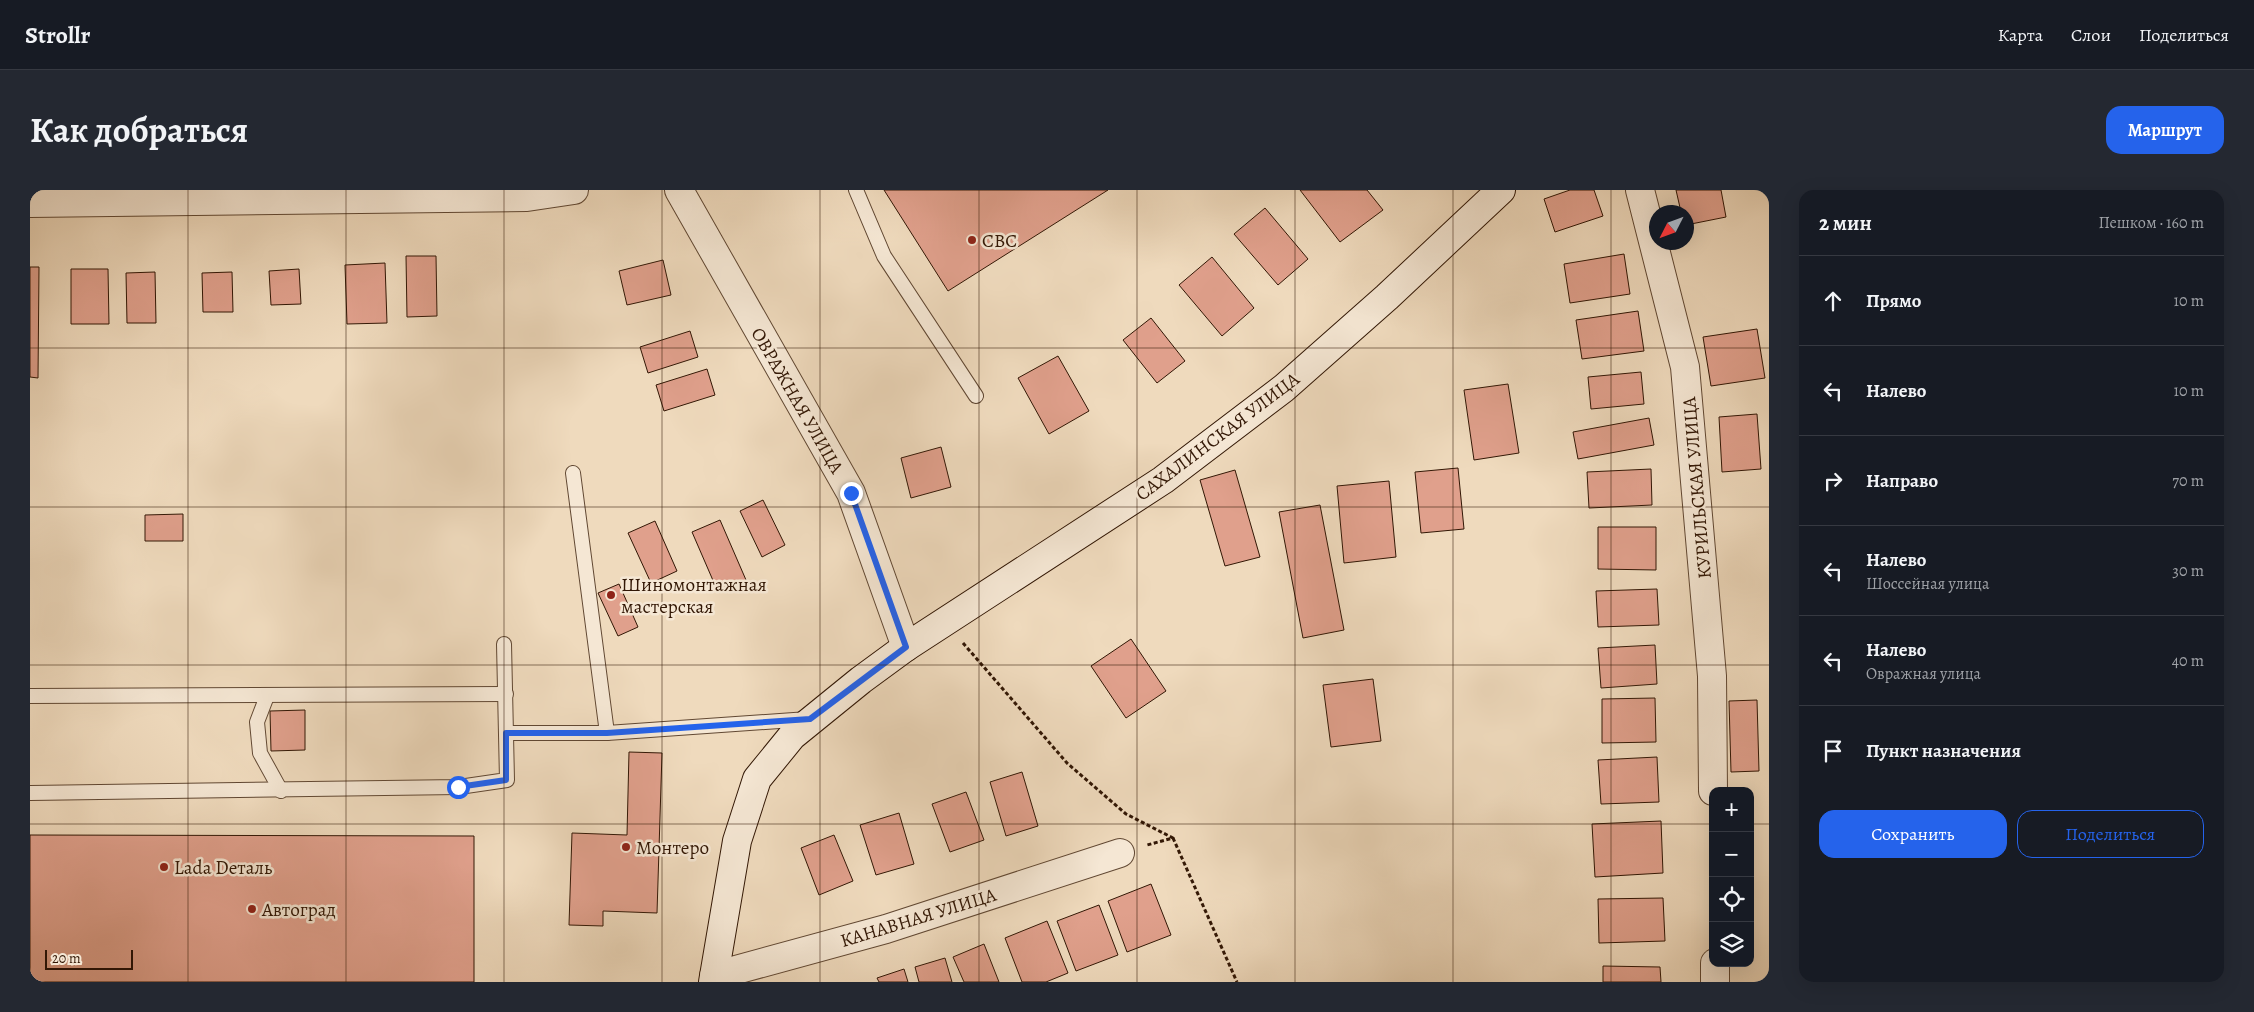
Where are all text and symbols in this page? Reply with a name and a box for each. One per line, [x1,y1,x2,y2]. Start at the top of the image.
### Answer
text: Strollr [25,19,90,51]
text: Карта [1998,23,2043,47]
text: Слои [2071,23,2111,47]
text: Поделиться [2139,23,2229,47]
text: Как добраться [30,106,248,154]
button: Маршрут [2106,106,2224,154]
north arrow [1649,205,1694,250]
text: 2 мин [1819,209,1872,237]
text: Пешком · 160 m [2098,212,2204,234]
place label: СВС [982,228,1017,254]
marker: СВС [966,234,978,246]
icon: ahead [1819,287,1847,315]
text: Прямо [1866,288,1921,314]
text: 10 m [2174,290,2204,312]
street label: ОВРАЖНАЯ УЛИЦА [745,323,850,479]
street label: САХАЛИНСКАЯ УЛИЦА [1130,366,1306,507]
icon: left [1819,377,1847,405]
text: Налево [1866,378,1926,404]
text: 10 m [2174,380,2204,402]
street label: КУРИЛЬСКАЯ УЛИЦА [1676,395,1718,580]
icon: right [1819,467,1847,495]
text: Направо [1866,468,1938,494]
text: 70 m [2172,470,2204,492]
route end [840,482,863,505]
text: Налево [1866,547,1926,573]
icon: left [1819,557,1847,585]
text: 30 m [2172,560,2204,582]
place label: Шиномонтажная мастерская [621,572,767,620]
text: Шоссейная улица [1866,573,1989,595]
marker: Шиномонтажная мастерская [605,589,617,601]
text: Налево [1866,637,1926,663]
icon: left [1819,647,1847,675]
text: 40 m [2172,650,2204,672]
text: Овражная улица [1866,663,1981,685]
icon: arrive [1819,737,1847,765]
text: Пункт назначения [1866,738,2021,764]
route start [447,776,470,799]
map controls [1709,787,1754,967]
button: + [1709,787,1754,832]
button: Сохранить [1819,810,2007,858]
button: Поделиться [2017,810,2204,858]
button: − [1709,832,1754,877]
place label: Монтеро [636,835,709,861]
marker: Монтеро [620,841,632,853]
place label: Lada Dеталь [174,855,272,881]
marker: Lada Dеталь [158,861,170,873]
button: locate [1709,877,1754,922]
street label: КАНАВНАЯ УЛИЦА [837,882,1000,954]
place label: Автоград [261,897,336,923]
marker: Автоград [246,903,258,915]
button: layers [1709,922,1754,967]
scale bar [45,947,132,970]
text: 20 m [52,949,81,968]

